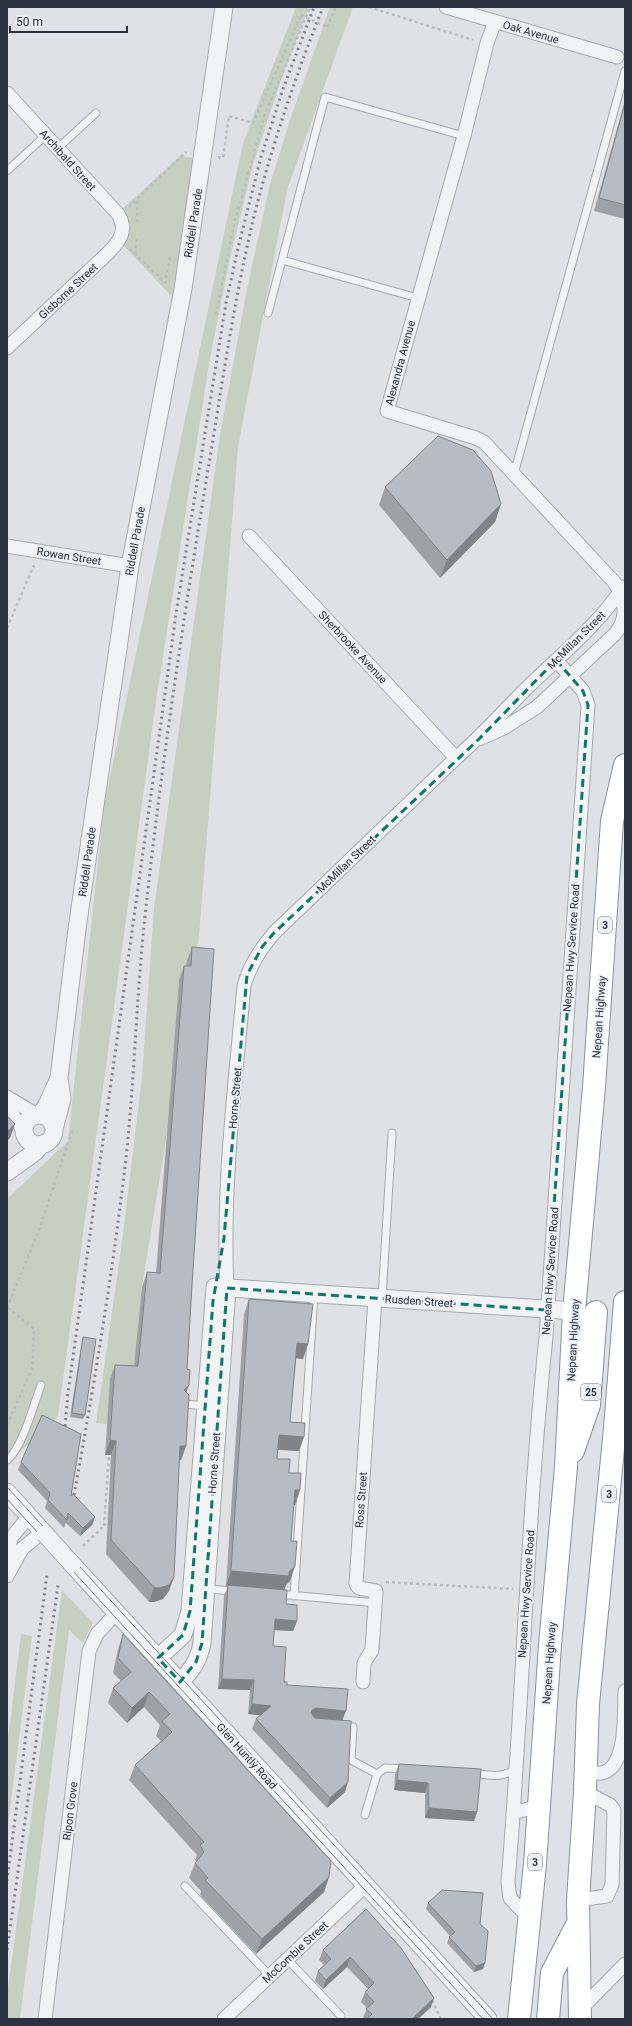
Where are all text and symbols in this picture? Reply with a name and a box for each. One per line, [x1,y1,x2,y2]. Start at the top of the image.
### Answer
scale bar [10,8,127,34]
text: 50 m [16,15,43,29]
street label: Oak Avenue [501,18,561,47]
street label: Archibald Street [37,127,99,194]
street label: Riddell Parade [182,187,205,259]
street label: Gisborne Street [36,261,101,322]
street label: Alexandra Avenue [383,319,418,407]
street label: Riddell Parade [123,505,148,577]
street label: Rowan Street [36,545,102,568]
street label: Sherbrooke Avenue [316,608,390,686]
street label: McMillan Street [545,608,608,672]
street label: Riddell Parade [76,826,99,898]
street label: McMillan Street [314,833,379,896]
street label: Nepean Hwy Service Road [561,884,582,1012]
road number: 3 [598,917,612,933]
street label: Nepean Highway [590,975,609,1059]
street label: Horne Street [226,1066,245,1129]
street label: Nepean Hwy Service Road [540,1207,561,1335]
street label: Rusden Street [384,1293,454,1310]
street label: Nepean Highway [565,1298,582,1382]
road number: 25 [581,1384,601,1400]
street label: Horne Street [206,1432,223,1494]
street label: Ross Street [353,1471,370,1528]
road number: 3 [602,1486,616,1502]
street label: Nepean Hwy Service Road [516,1530,537,1658]
street label: Nepean Highway [540,1621,559,1705]
street label: Glen Huntly Road [214,1721,280,1792]
street label: Ripon Grove [60,1781,81,1841]
road number: 3 [528,1854,542,1870]
street label: McCombie Street [260,1918,331,1986]

